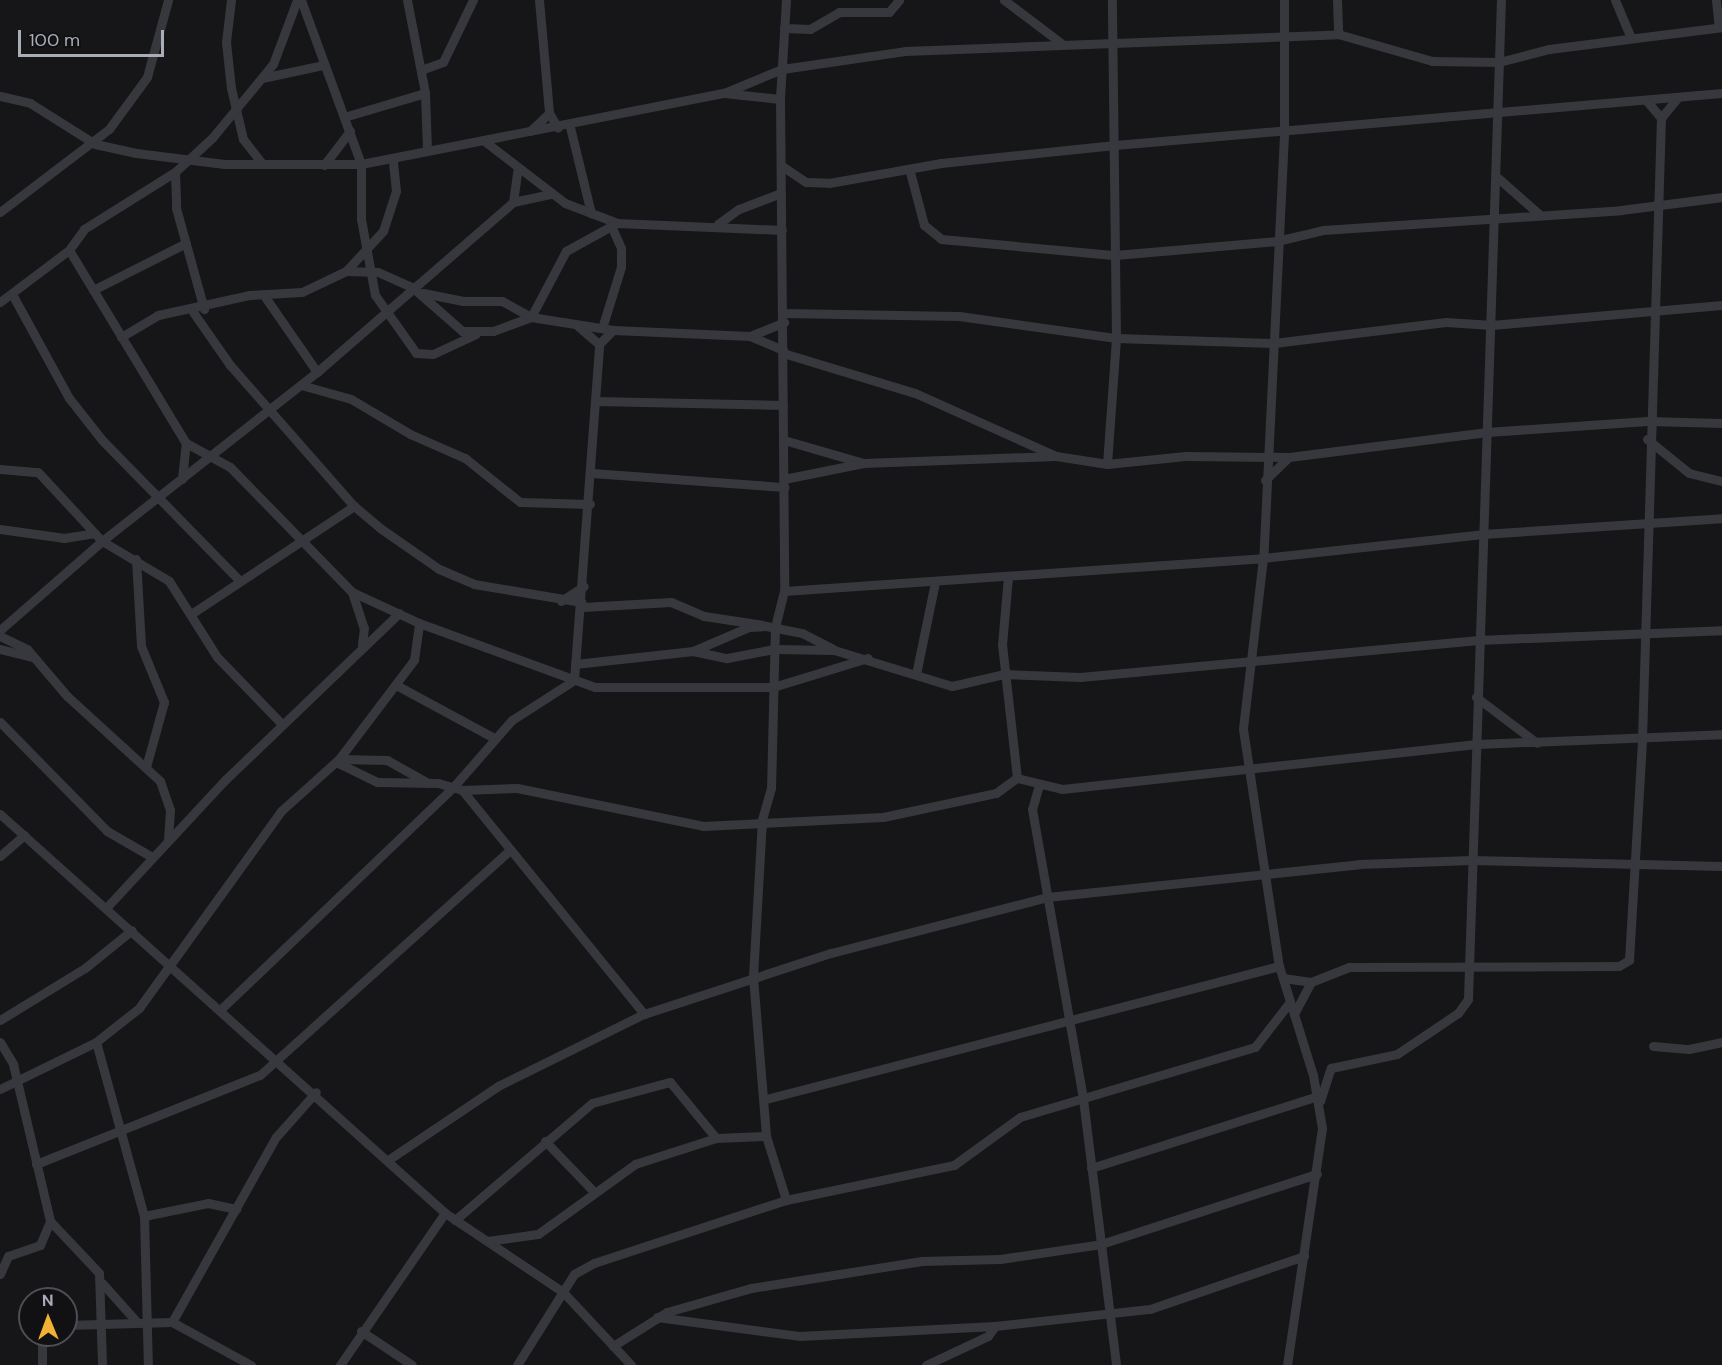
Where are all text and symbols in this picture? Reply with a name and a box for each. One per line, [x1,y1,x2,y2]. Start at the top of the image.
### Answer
scale bar [21,18,166,56]
text: 100 m [29,28,80,52]
north arrow [18,1287,78,1347]
text: N [42,1290,54,1311]

